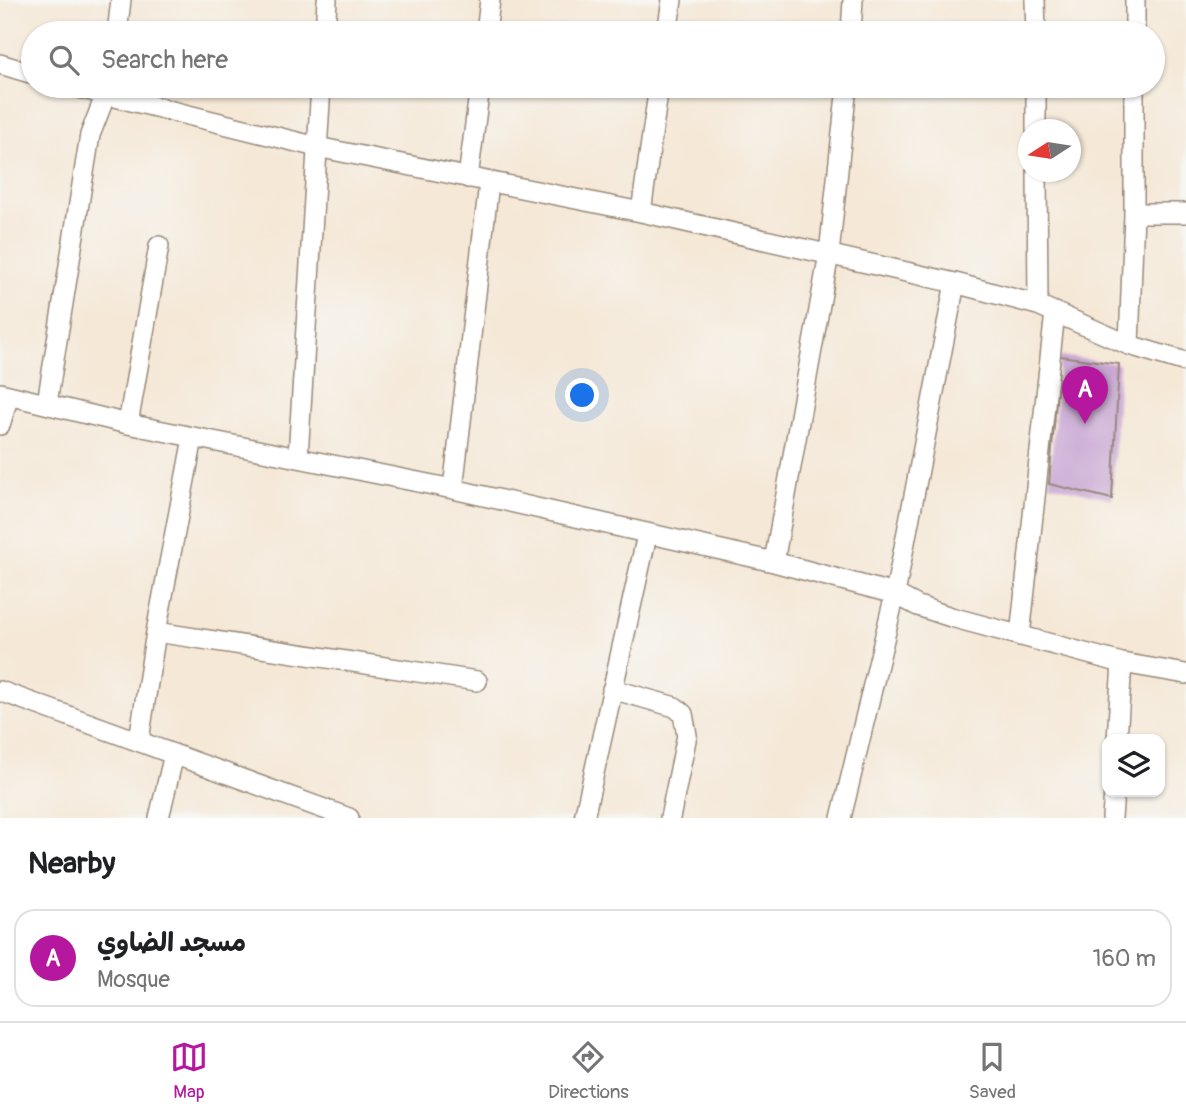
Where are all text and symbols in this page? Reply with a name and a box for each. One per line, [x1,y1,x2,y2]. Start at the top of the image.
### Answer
search box [21,21,1165,98]
icon: search [45,41,83,79]
text: Search here [101,44,228,76]
north arrow [1018,119,1081,182]
pin: A [1062,366,1108,424]
your location [565,378,599,412]
map controls [1102,734,1165,797]
button: layers [1102,734,1165,797]
text: Nearby [28,845,115,882]
text: مسجد الضاوي [97,927,246,959]
text: A [46,944,60,973]
text: 160 m [1092,944,1156,973]
text: Mosque [97,965,170,994]
tab: Map [170,1038,208,1104]
tab: Directions [548,1038,629,1104]
tab: Saved [969,1038,1016,1104]

